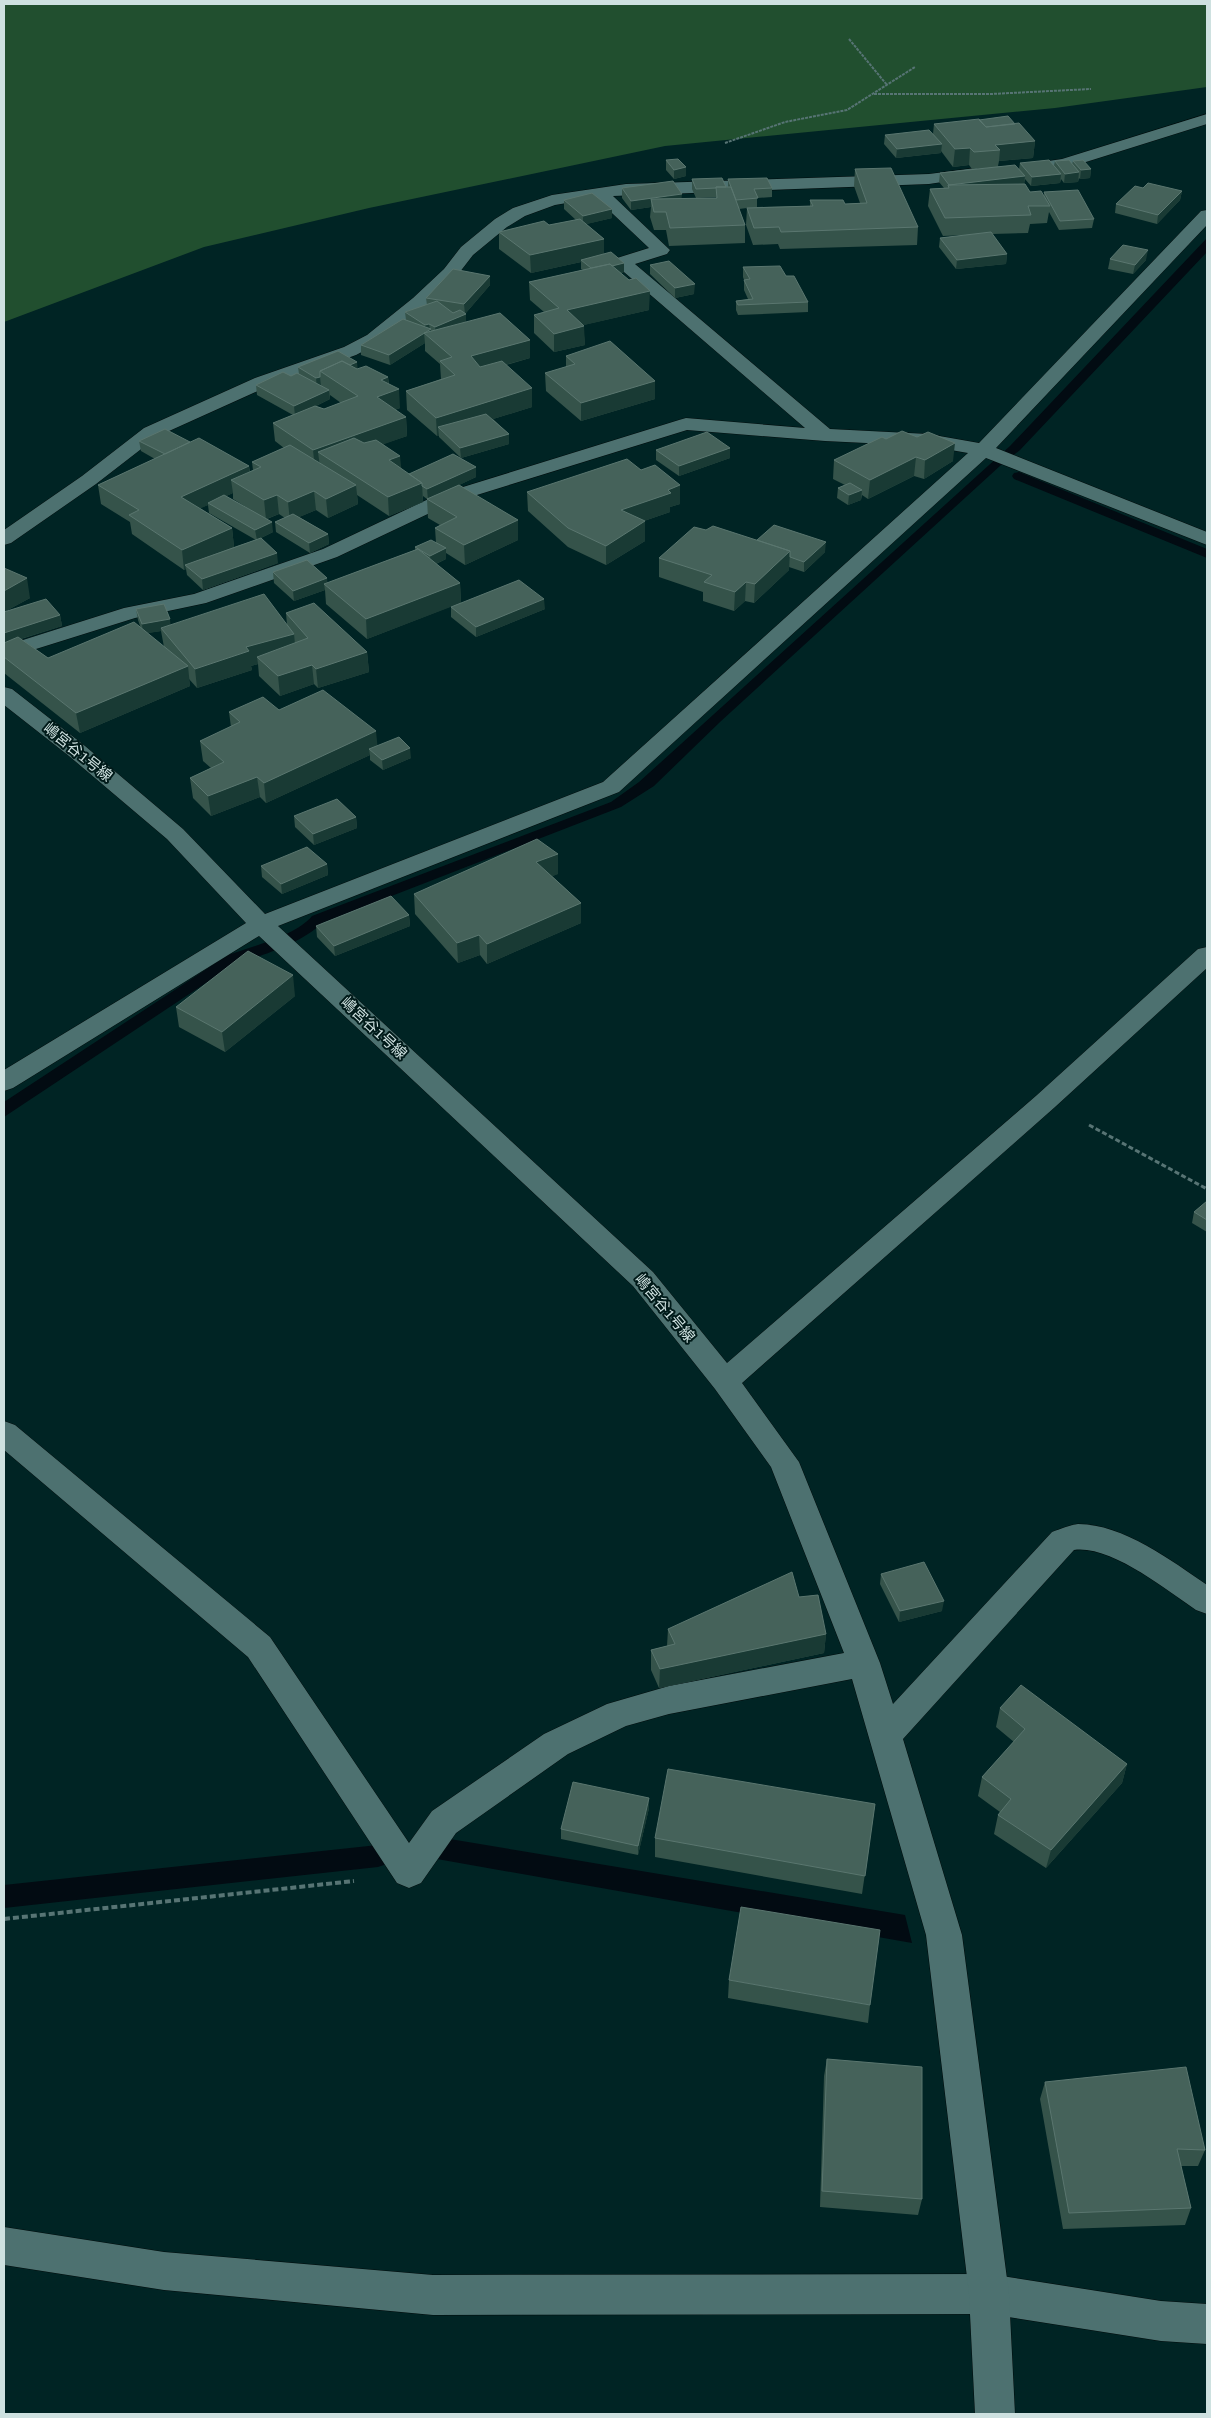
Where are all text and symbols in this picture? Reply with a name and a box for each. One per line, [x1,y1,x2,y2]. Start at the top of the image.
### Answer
street label: 嶋宮谷1号線 [40,719,116,785]
street label: 嶋宮谷1号線 [337,993,411,1063]
street label: 嶋宮谷1号線 [631,1270,699,1346]

